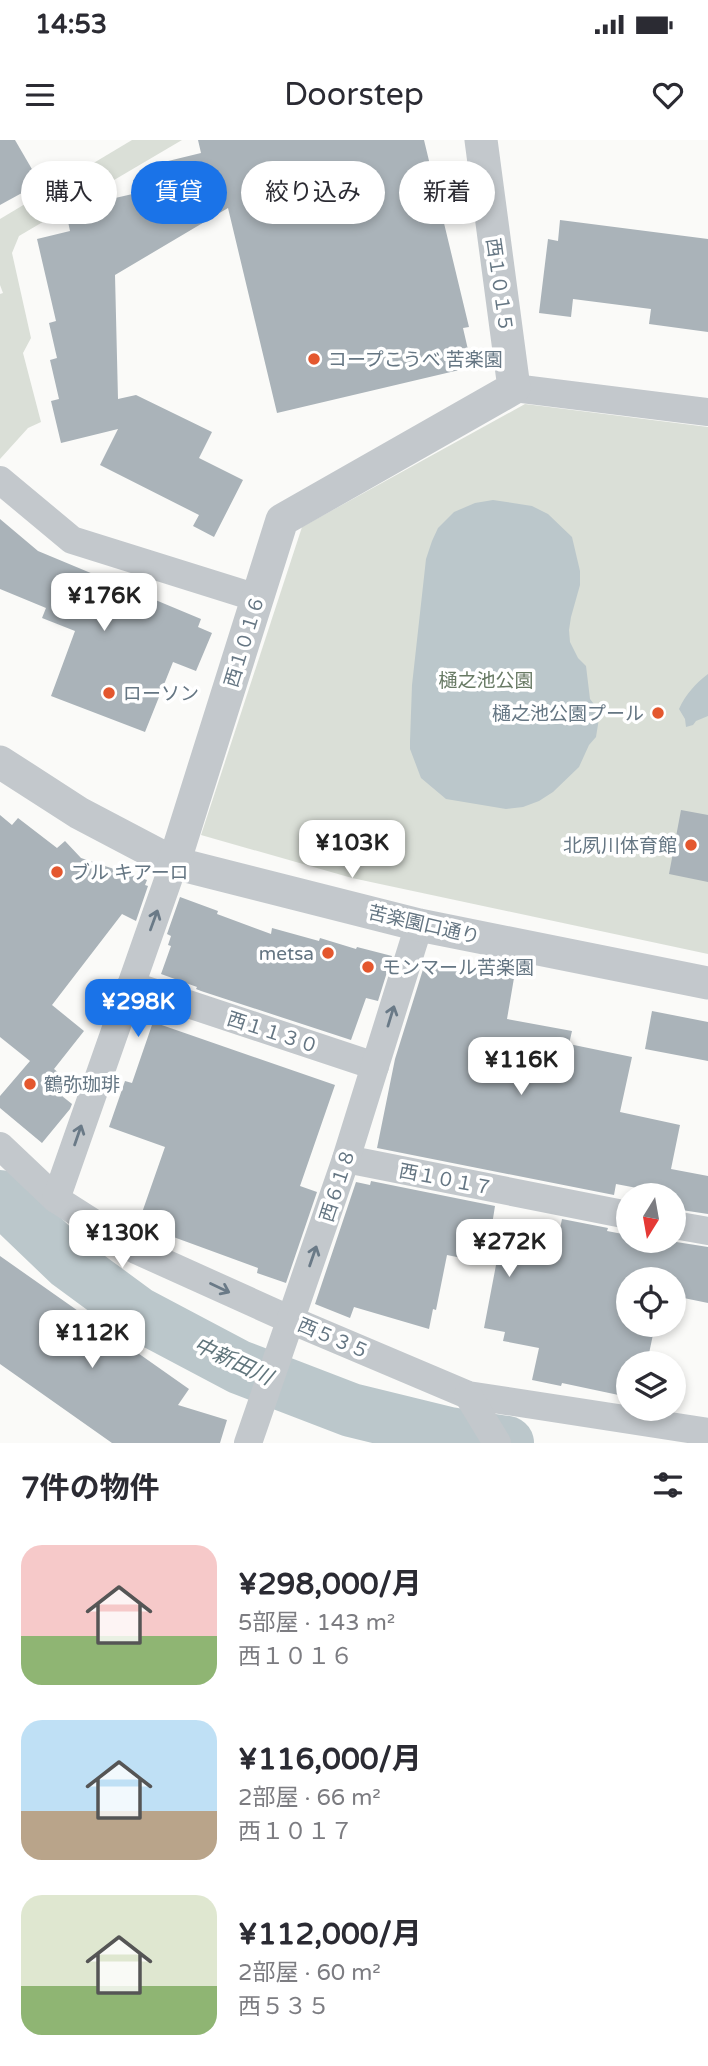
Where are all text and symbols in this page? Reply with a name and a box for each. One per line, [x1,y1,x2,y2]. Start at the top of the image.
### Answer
text: 14:53 [35,9,107,40]
icon: menu [21,76,59,114]
text: Doorstep [284,76,424,114]
icon: heart [649,76,687,114]
chip: 購入 [21,161,117,224]
chip: 賃貸 [131,161,227,224]
chip: 絞り込み [241,161,385,224]
chip: 新着 [399,161,495,224]
street label: 西１０１５ [482,237,517,334]
place label: コープこうべ 苦楽園 [328,349,503,371]
marker: コープこうべ 苦楽園 [306,351,322,367]
pin: ¥176K [55,574,153,633]
text: ¥176K [67,582,141,610]
street label: 西１０１６ [221,593,269,690]
park label: 樋之池公園 [438,670,534,692]
place label: ローソン [123,683,199,705]
marker: ローソン [101,685,117,701]
place label: 樋之池公園プール [492,703,644,725]
marker: 樋之池公園プール [650,705,666,721]
pin: ¥103K [303,820,401,880]
text: ¥103K [315,829,389,857]
place label: 北夙川体育館 [563,835,677,857]
marker: 北夙川体育館 [683,837,699,853]
place label: ブル キアーロ [71,862,189,884]
marker: ブル キアーロ [49,864,65,880]
street label: 苦楽園口通り [366,901,482,949]
one-way arrow [148,909,161,931]
place label: metsa [259,943,314,965]
marker: metsa [320,945,336,961]
place label: モンマール苦楽園 [382,957,534,979]
marker: モンマール苦楽園 [360,959,376,975]
pin: ¥298K [89,979,187,1039]
text: ¥298K [101,988,175,1016]
one-way arrow [385,1005,398,1027]
street label: 西１１３０ [224,1008,321,1058]
pin: ¥116K [472,1038,570,1097]
text: ¥116K [484,1046,558,1074]
place label: 鶴弥珈琲 [44,1074,120,1096]
marker: 鶴弥珈琲 [22,1076,38,1092]
one-way arrow [73,1124,85,1146]
street label: 西６１８ [316,1146,360,1225]
street label: 西１０１７ [397,1160,495,1200]
north arrow [616,1183,686,1253]
map controls [616,1183,686,1421]
pin: ¥130K [73,1210,171,1270]
text: ¥130K [85,1219,159,1247]
pin: ¥272K [460,1220,558,1279]
text: ¥272K [472,1228,546,1256]
one-way arrow [308,1245,320,1267]
button: locate [616,1267,686,1337]
one-way arrow [209,1282,230,1295]
pin: ¥112K [43,1310,141,1370]
street label: 西５３５ [294,1314,373,1364]
text: ¥112K [55,1319,129,1347]
water label: 中新田川 [189,1332,278,1391]
button: layers [616,1351,686,1421]
icon: filters [649,1466,687,1504]
text: 7件の物件 [21,1470,160,1507]
text: ¥298,000/月 [238,1566,422,1603]
icon: home [77,1573,161,1657]
text: 5部屋 · 143 m² [238,1609,395,1637]
text: 西１０１６ [238,1643,353,1671]
text: ¥116,000/月 [238,1741,422,1778]
icon: home [77,1748,161,1832]
text: 2部屋 · 66 m² [238,1784,381,1812]
text: 西１０１７ [238,1818,353,1846]
text: ¥112,000/月 [238,1916,422,1953]
icon: home [77,1923,161,2007]
text: 2部屋 · 60 m² [238,1959,381,1987]
text: 西５３５ [238,1993,330,2021]

